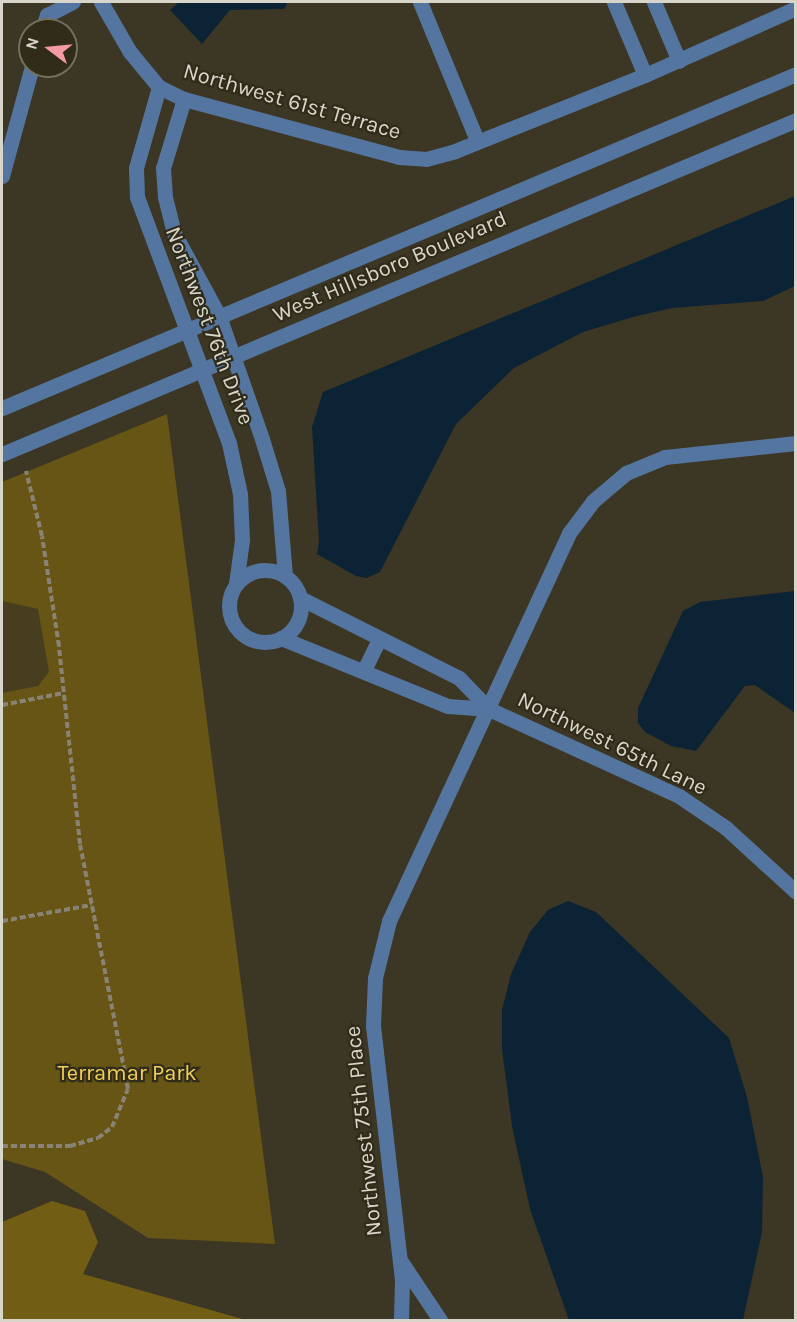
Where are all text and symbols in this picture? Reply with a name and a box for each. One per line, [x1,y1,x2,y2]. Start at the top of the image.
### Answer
north arrow [18,18,78,78]
text: N [21,35,43,52]
street label: Northwest 61st Terrace [180,58,404,146]
street label: West Hillsboro Boulevard [269,206,511,328]
street label: Northwest 76th Drive [159,223,259,429]
street label: Northwest 65th Lane [513,687,711,801]
street label: Northwest 75th Place [340,1024,388,1238]
park label: Terramar Park [57,1061,197,1087]

